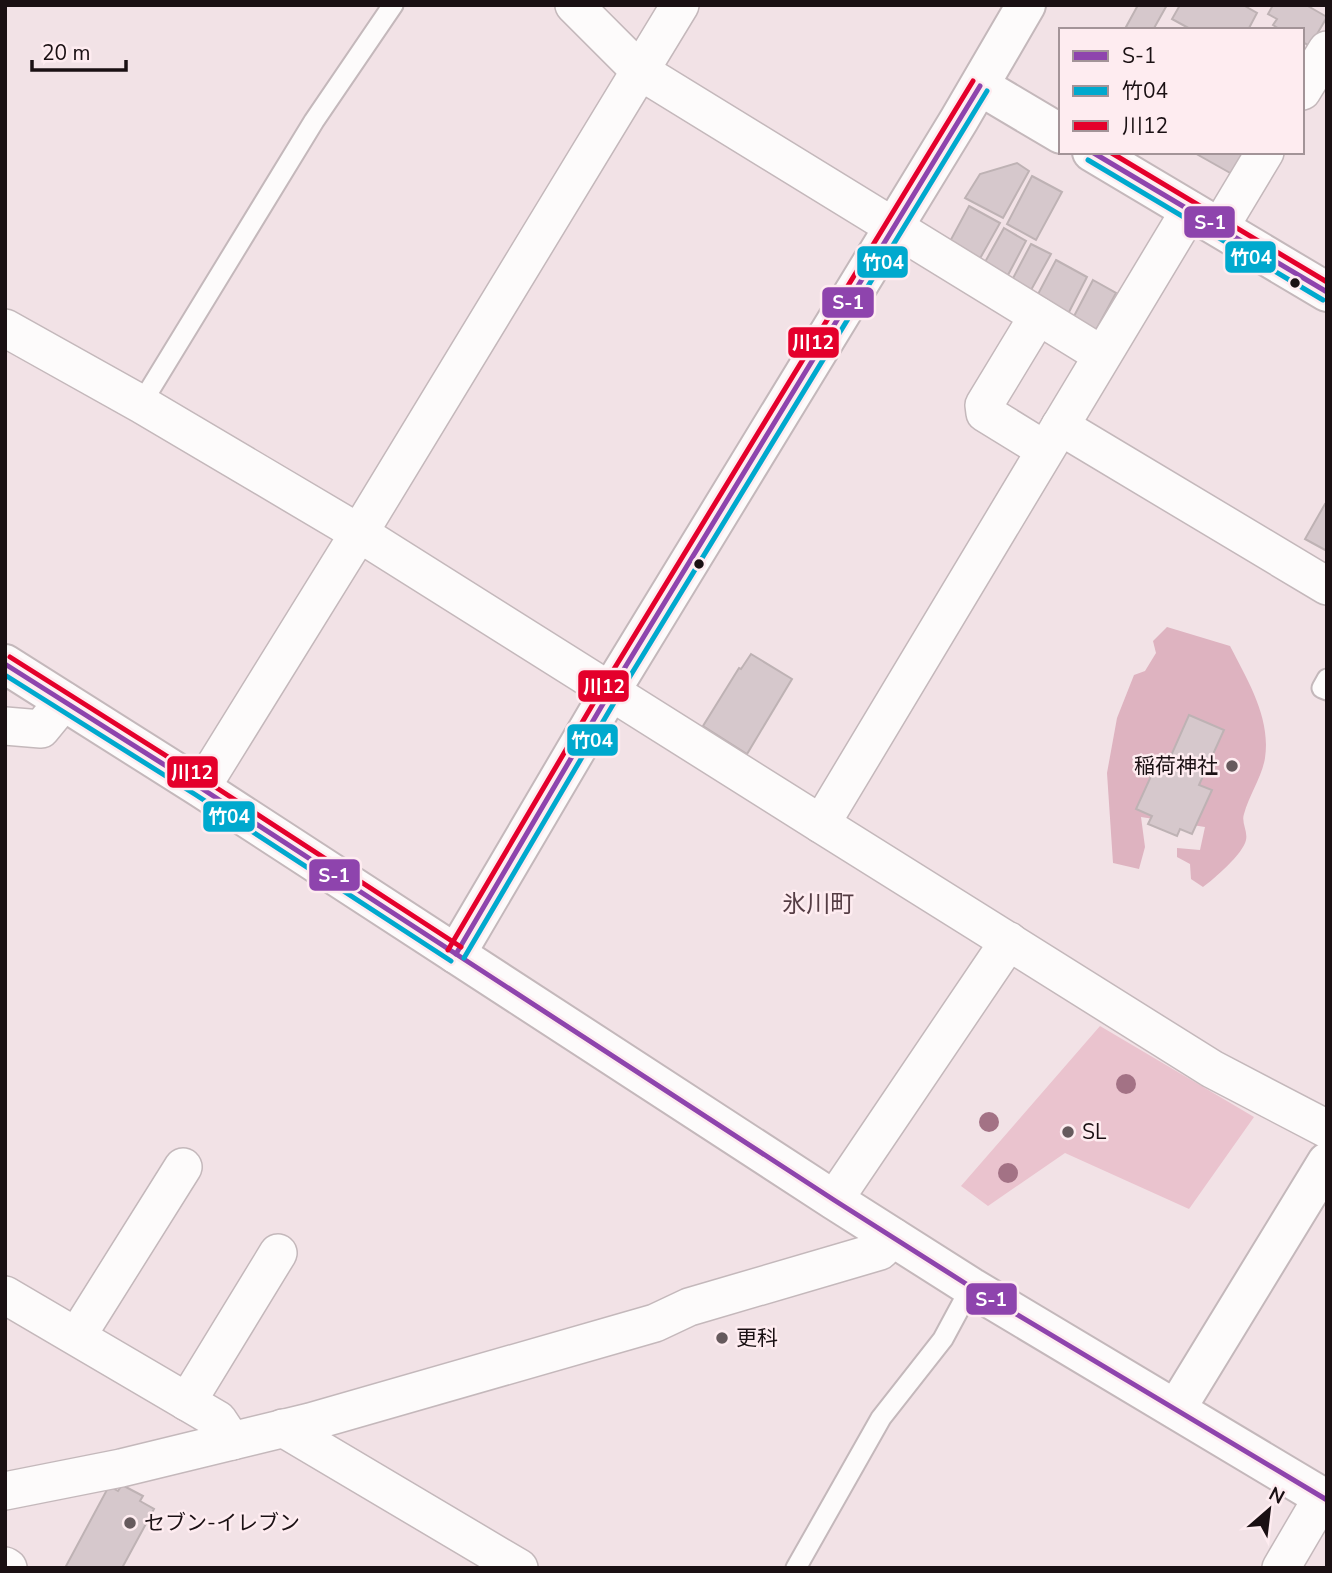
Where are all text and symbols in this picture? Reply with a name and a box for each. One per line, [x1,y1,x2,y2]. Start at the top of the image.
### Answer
scale bar [32,28,126,72]
legend [1059,28,1304,154]
text: 20 m [42,39,91,67]
text: S-1 [1122,42,1156,70]
text: 竹04 [1122,77,1168,105]
text: 川12 [1122,112,1168,140]
line badge: S-1 [1183,205,1236,239]
text: S-1 [1194,210,1226,236]
line badge: 竹04 [1224,240,1277,274]
line badge: 竹04 [856,245,909,279]
text: 竹04 [1230,245,1272,271]
text: 竹04 [862,250,904,276]
unlabelled marker [1288,276,1302,290]
line badge: S-1 [821,286,875,319]
text: S-1 [832,290,864,316]
line badge: 川12 [787,326,840,359]
text: 川12 [792,330,834,356]
unlabelled marker [692,557,706,571]
line badge: 川12 [577,669,630,703]
text: 川12 [583,674,625,700]
line badge: 竹04 [566,723,619,757]
text: 竹04 [571,728,613,754]
place label: 稲荷神社 [1134,752,1218,780]
line badge: 川12 [166,755,219,789]
marker: 稲荷神社 [1224,758,1240,774]
text: 川12 [171,760,213,786]
line badge: 竹04 [202,800,256,833]
text: 竹04 [208,804,250,830]
line badge: S-1 [308,858,361,892]
text: S-1 [318,863,350,889]
district label: 氷川町 [782,888,854,920]
place label: SL [1082,1118,1107,1146]
marker: SL [1060,1124,1076,1140]
line badge: S-1 [965,1282,1018,1316]
text: S-1 [975,1287,1007,1313]
place label: 更科 [736,1324,778,1352]
marker: 更科 [714,1330,730,1346]
north arrow [1234,1475,1304,1545]
text: N [1264,1481,1289,1511]
place label: セブン-イレブン [144,1509,300,1537]
marker: セブン-イレブン [122,1515,138,1531]

